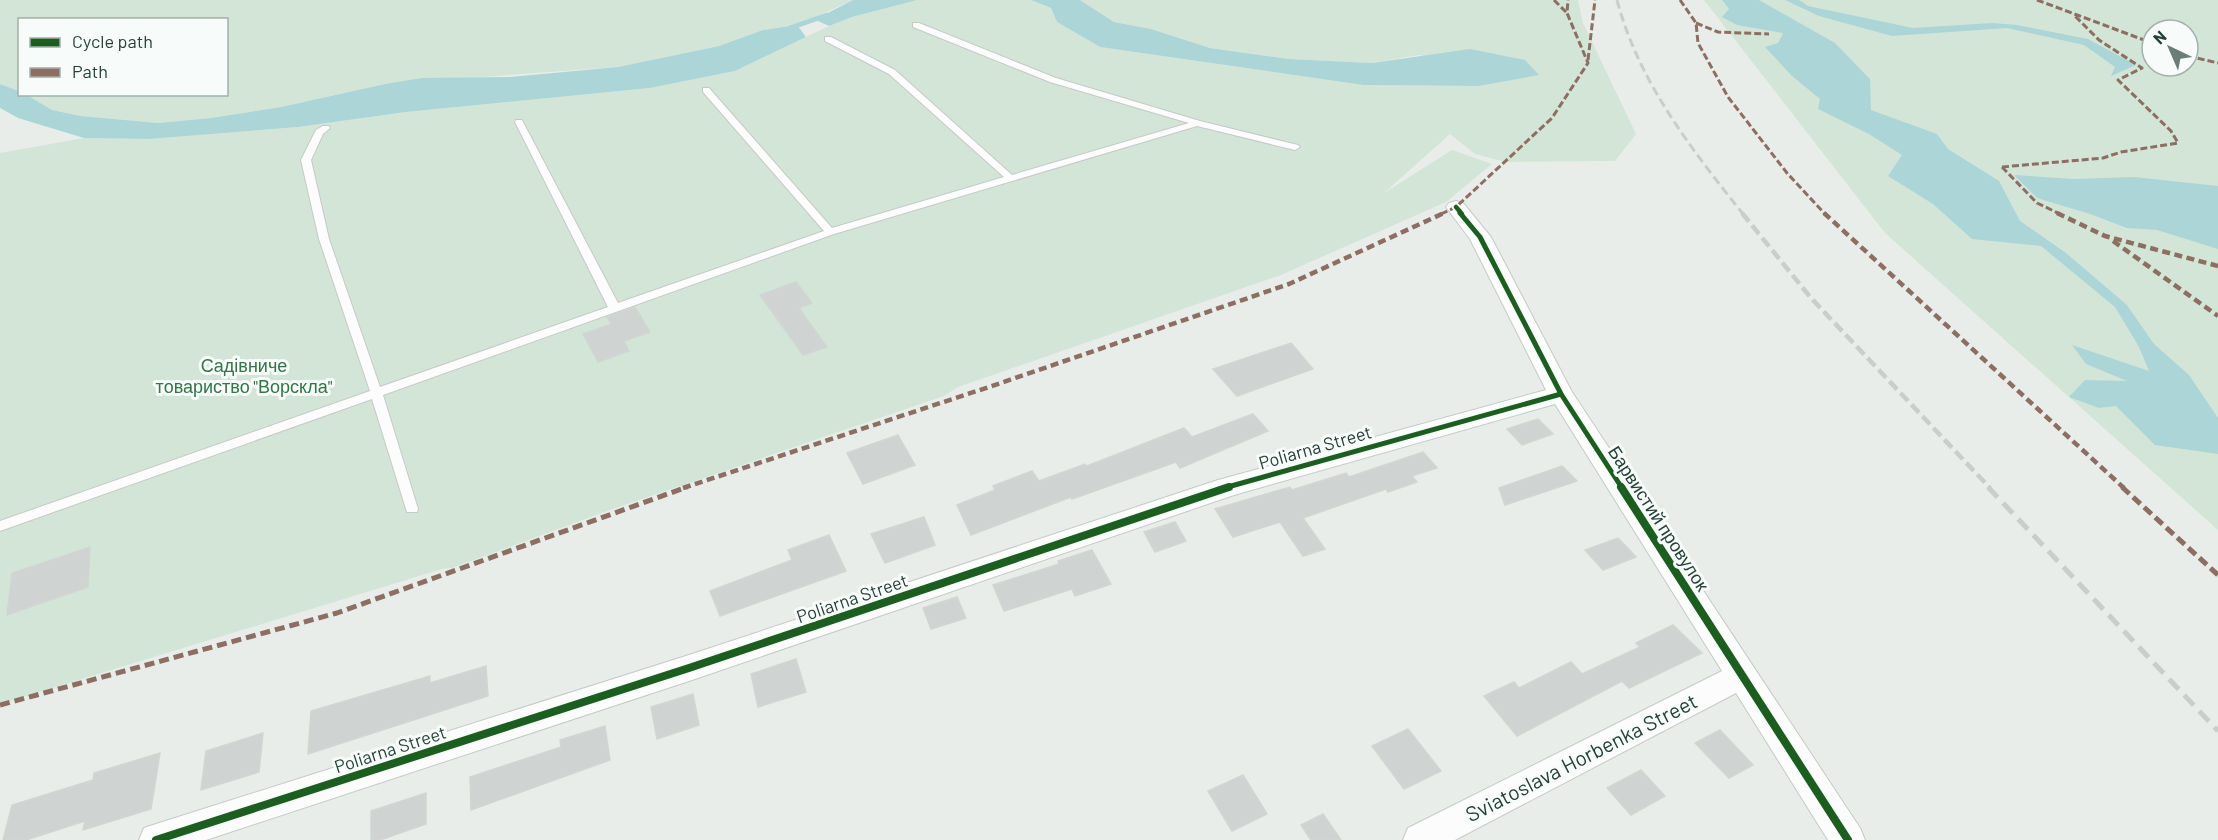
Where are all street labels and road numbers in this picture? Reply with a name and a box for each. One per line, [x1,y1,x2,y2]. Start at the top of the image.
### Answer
street label: Poliarna Street [1256,420,1374,474]
street label: Барвистий провулок [1604,441,1714,595]
street label: Poliarna Street [793,569,911,627]
street label: Sviatoslava Horbenka Street [1461,688,1701,826]
street label: Poliarna Street [331,721,449,777]

